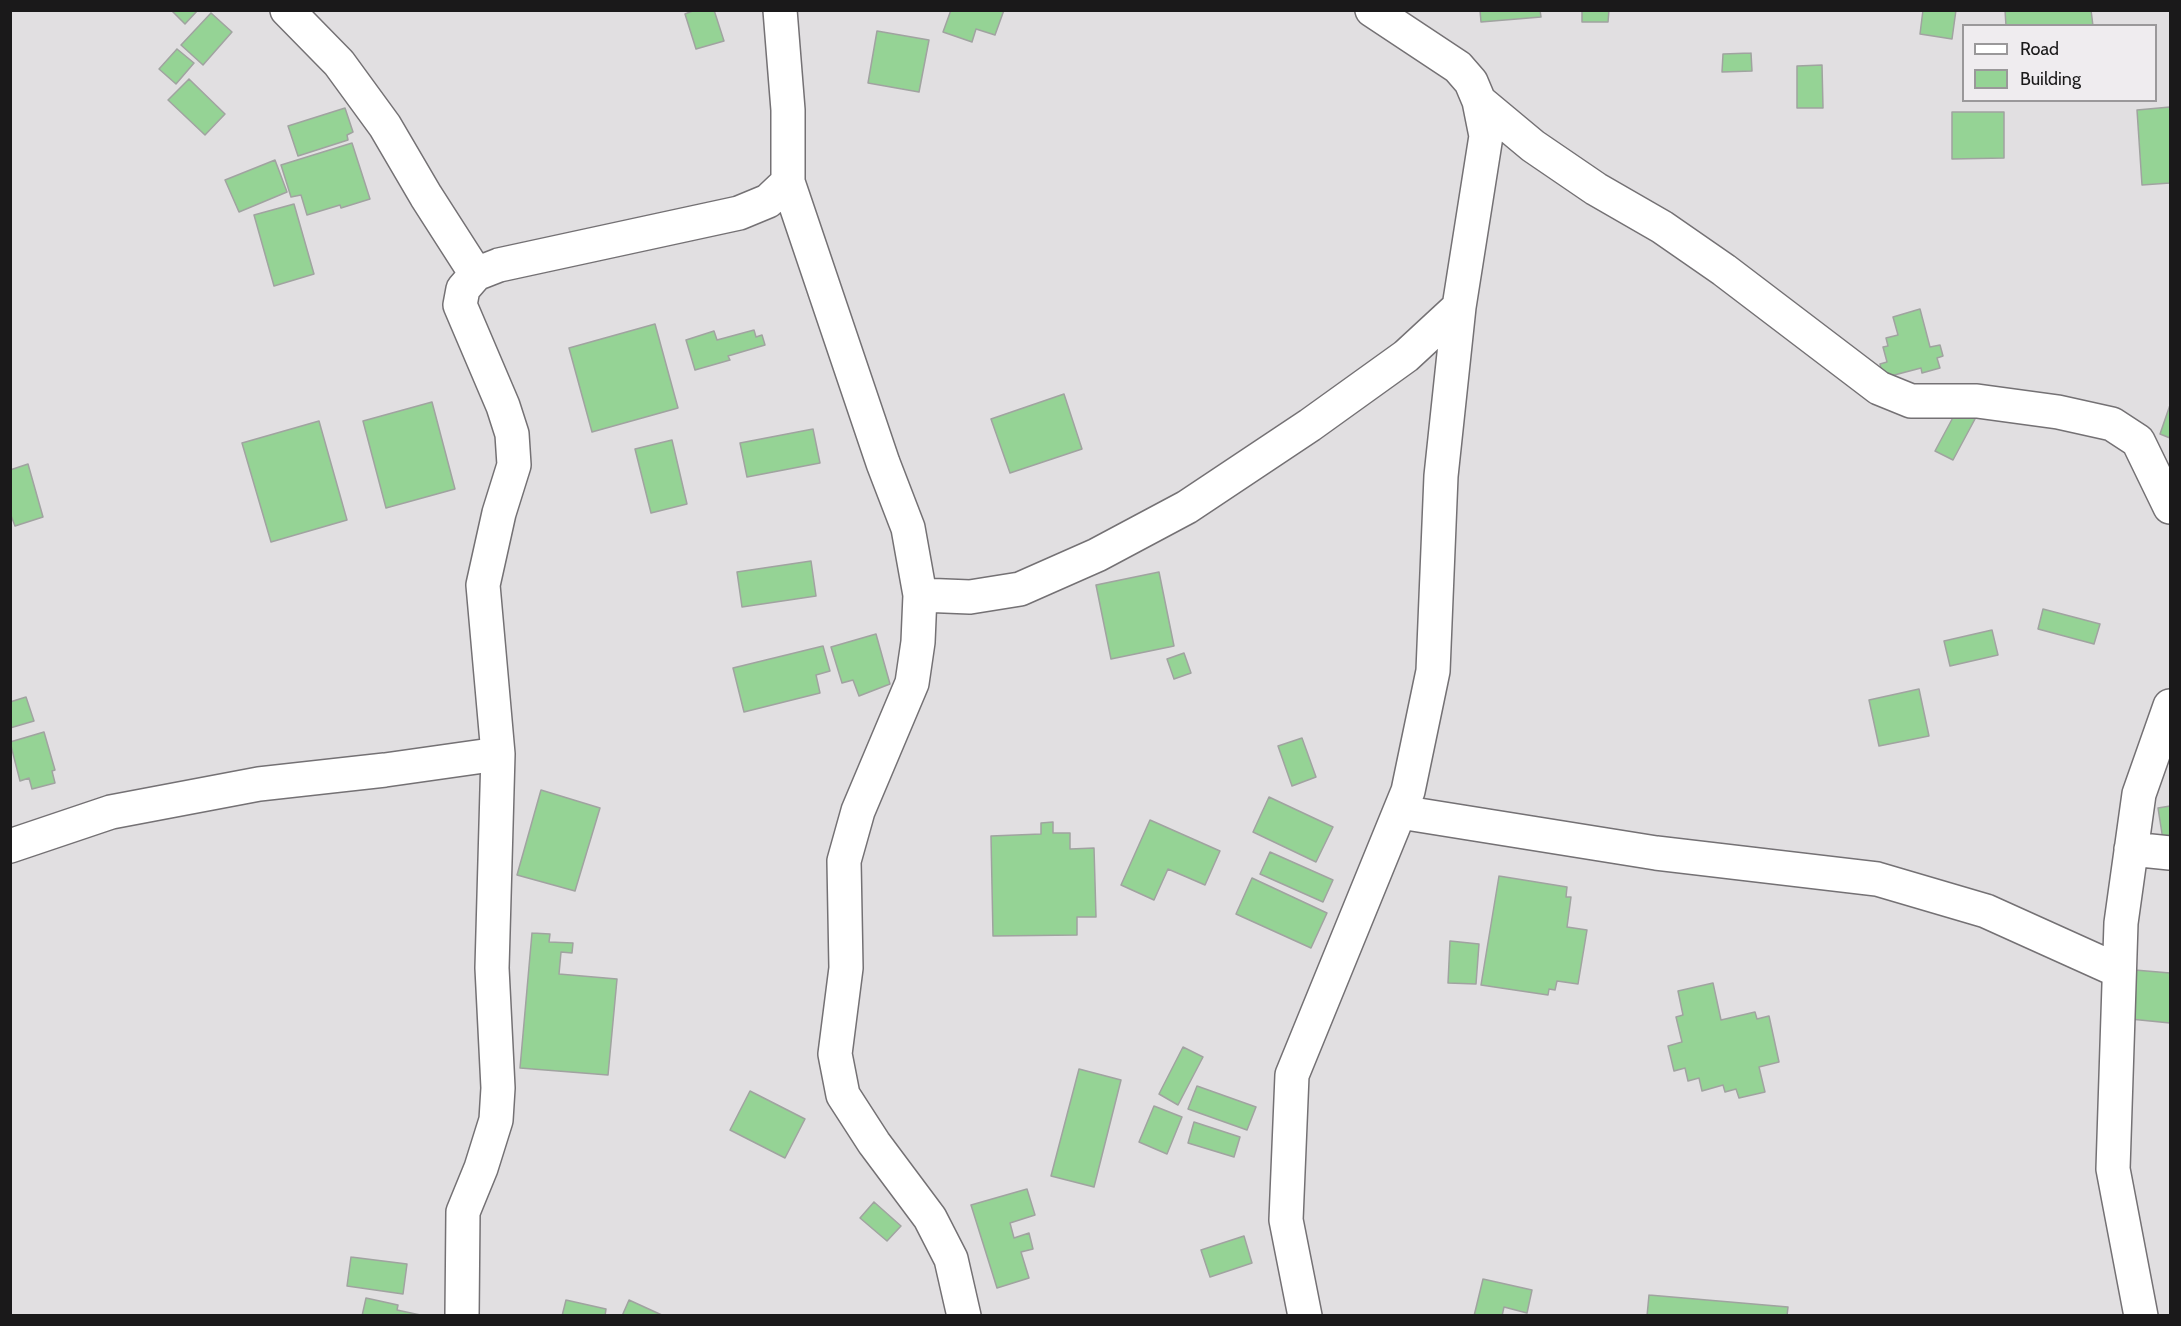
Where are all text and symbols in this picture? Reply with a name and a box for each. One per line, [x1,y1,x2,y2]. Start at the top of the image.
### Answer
legend [1962,24,2157,102]
text: Road [2020,38,2059,60]
text: Building [2020,68,2081,90]

